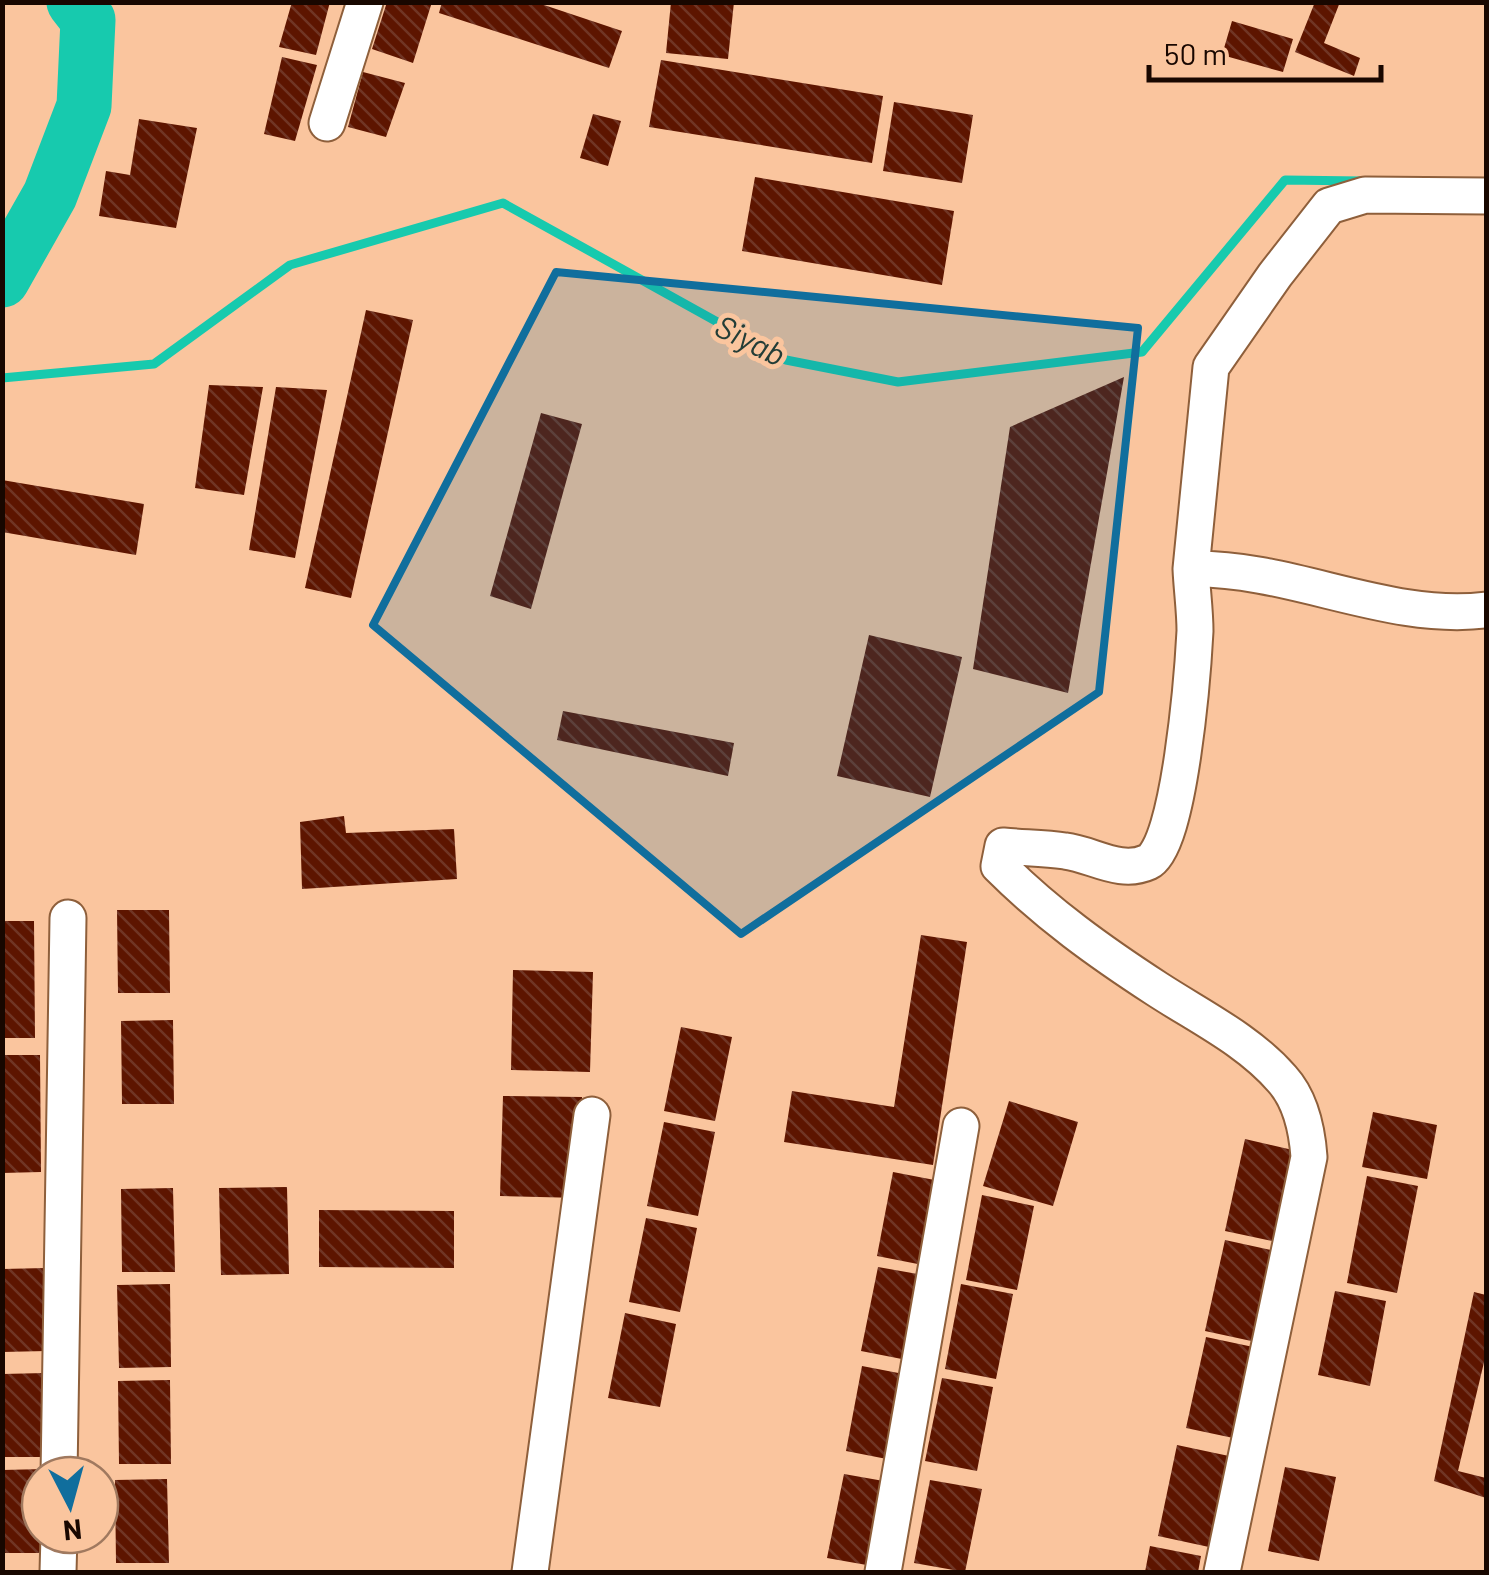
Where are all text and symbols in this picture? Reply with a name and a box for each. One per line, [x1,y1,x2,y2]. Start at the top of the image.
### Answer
scale bar [1149,20,1382,82]
text: 50 m [1164,35,1227,71]
water label: Siyab [710,305,792,373]
north arrow [20,1455,120,1555]
text: N [62,1513,84,1549]

